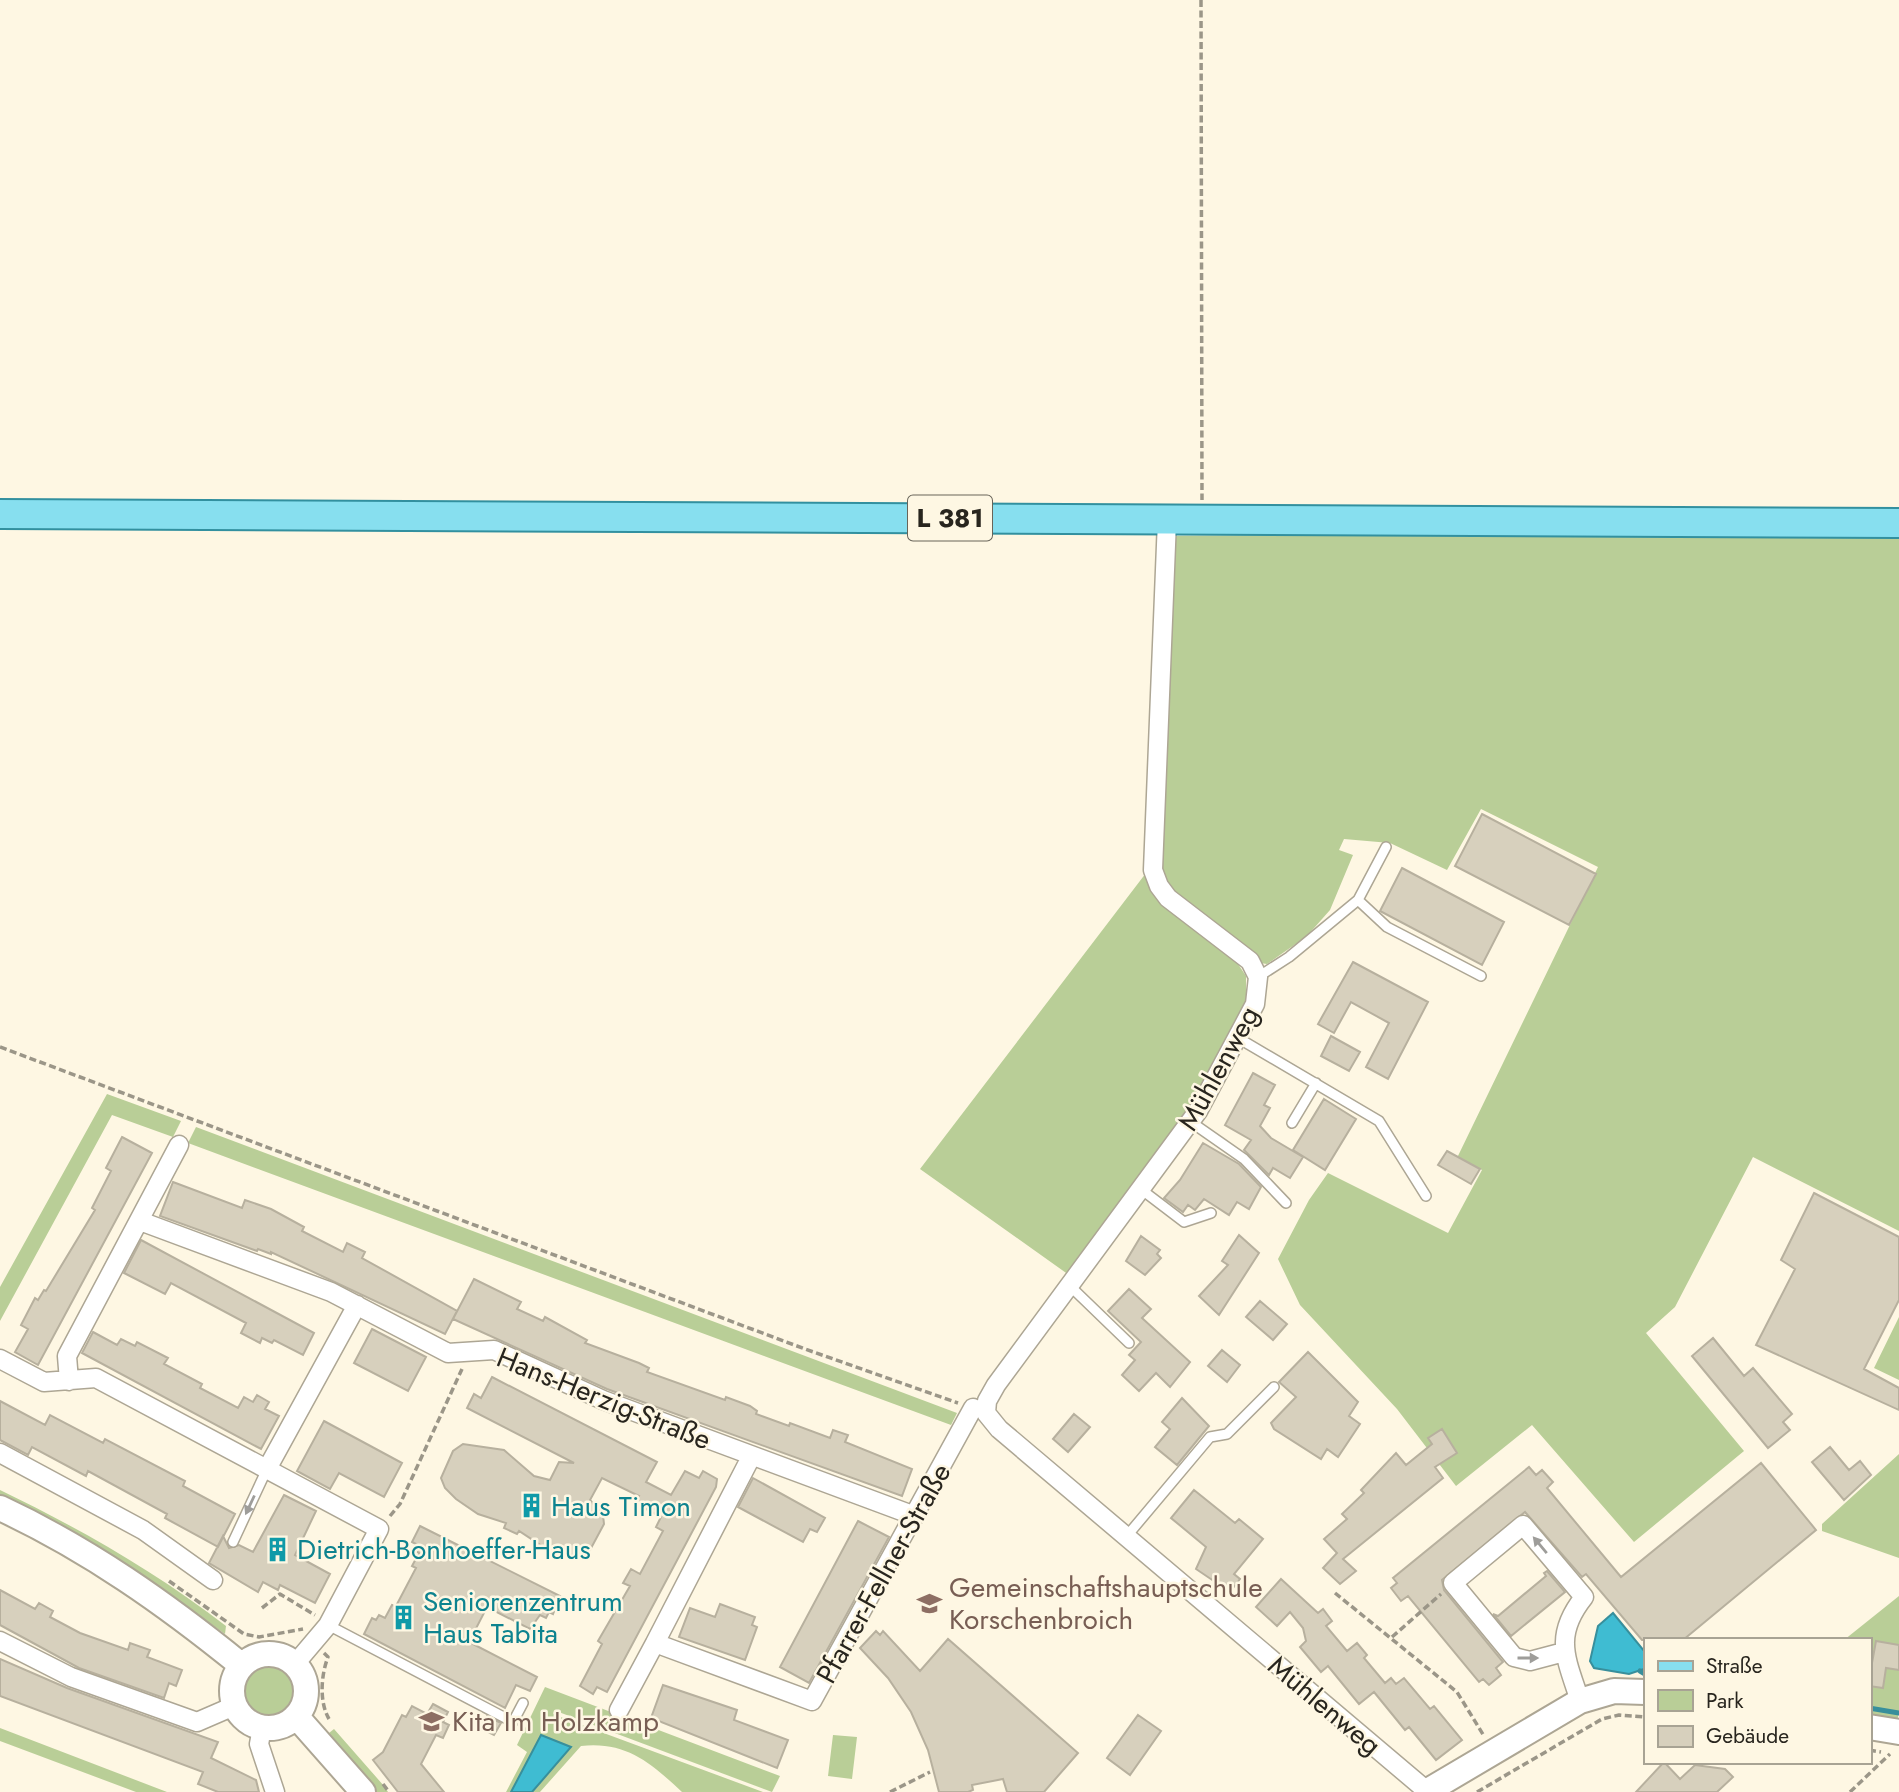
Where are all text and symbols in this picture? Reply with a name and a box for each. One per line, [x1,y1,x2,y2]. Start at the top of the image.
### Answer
road number: L 381 [908,496,992,540]
street label: Mühlenweg [1167,999,1269,1138]
street label: Hans-Herzig-Straße [491,1337,717,1460]
street label: Pfarrer-Fellner-Straße [806,1456,961,1691]
place label: Haus Timon [551,1486,691,1527]
building icon: Haus Timon [517,1492,545,1520]
one-way arrow [244,1495,255,1516]
place label: Dietrich-Bonhoeffer-Haus [297,1529,591,1570]
building icon: Dietrich-Bonhoeffer-Haus [263,1535,291,1563]
one-way arrow [1532,1536,1548,1554]
place label: Gemeinschaftshauptschule Korschenbroich [949,1567,1263,1640]
place label: Seniorenzentrum Haus Tabita [423,1581,623,1654]
school or university icon: Gemeinschaftshauptschule Korschenbroich [915,1589,943,1617]
building icon: Seniorenzentrum Haus Tabita [389,1603,417,1631]
legend [1644,1638,1871,1764]
street label: Mühlenweg [1259,1646,1390,1765]
text: Straße [1706,1651,1763,1681]
one-way arrow [1517,1652,1539,1664]
text: Park [1706,1686,1744,1716]
place label: Kita Im Holzkamp [452,1701,659,1742]
school or university icon: Kita Im Holzkamp [418,1707,446,1735]
text: Gebäude [1706,1721,1789,1751]

